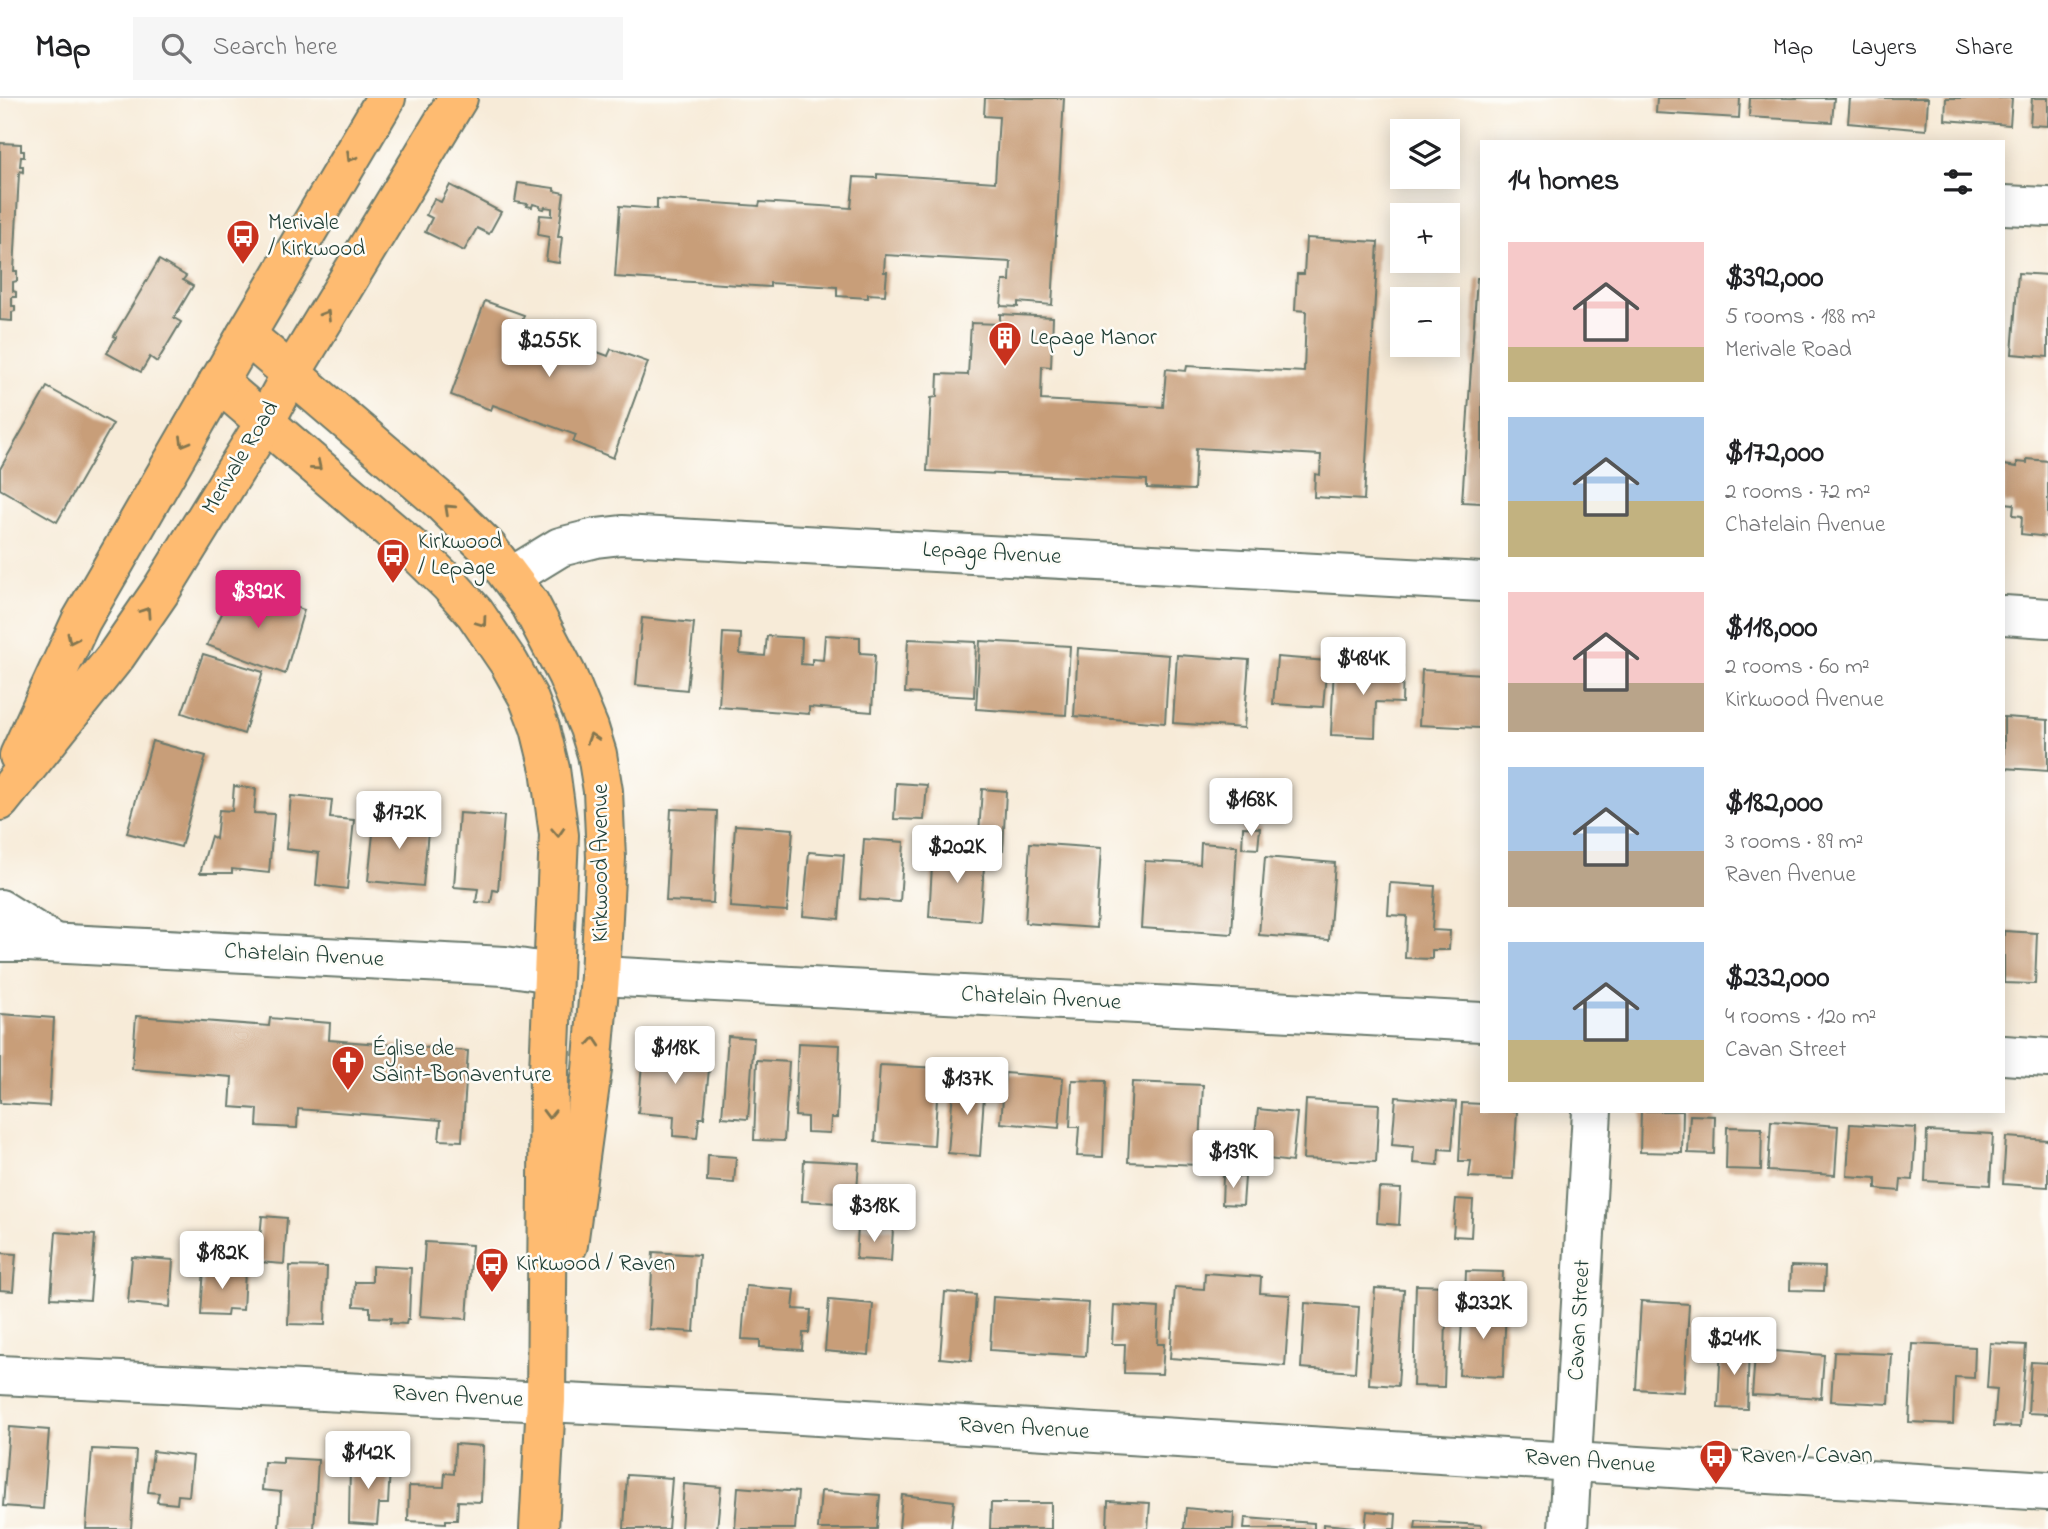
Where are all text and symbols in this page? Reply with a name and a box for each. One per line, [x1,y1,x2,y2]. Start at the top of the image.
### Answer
search box [133,17,623,80]
text: Map [35,24,91,72]
icon: search [157,29,195,67]
text: Search here [213,29,337,67]
text: Map [1773,31,1813,66]
text: Layers [1851,31,1917,66]
text: Share [1955,31,2013,66]
map controls [1390,119,1460,357]
button: layers [1390,119,1460,189]
one-way arrow [346,149,359,162]
text: 14 homes [1508,160,1619,204]
icon: filters [1939,163,1977,201]
button: + [1390,203,1460,273]
place label: Merivale / Kirkwood [268,207,365,266]
bus stop icon: Merivale / Kirkwood [224,217,262,266]
text: $392,000 [1725,257,1824,301]
icon: home [1564,270,1648,354]
button: − [1390,287,1460,357]
text: 5 rooms · 188 m² [1725,301,1876,334]
one-way arrow [318,310,331,323]
building icon: Lepage Manor [986,319,1024,368]
pin: $255K [500,320,598,379]
place label: Lepage Manor [1030,322,1158,356]
text: $255K [518,325,580,358]
text: Merivale Road [1725,334,1852,367]
street label: Merivale Road [194,395,288,521]
text: $172,000 [1725,432,1824,476]
one-way arrow [179,434,192,447]
icon: home [1564,445,1648,529]
one-way arrow [308,458,321,470]
text: 2 rooms · 72 m² [1725,476,1871,509]
one-way arrow [444,504,457,517]
text: Chatelain Avenue [1725,509,1885,542]
place label: Kirkwood / Lepage [418,526,502,586]
street label: Lepage Avenue [922,534,1063,575]
bus stop icon: Kirkwood / Lepage [374,536,412,585]
pin: $392K [209,570,307,630]
text: $392K [232,576,284,609]
one-way arrow [138,607,151,620]
text: $118,000 [1725,607,1818,651]
one-way arrow [473,614,486,627]
icon: home [1564,620,1648,704]
one-way arrow [66,632,80,645]
pin: $484K [1314,638,1412,697]
text: $484K [1337,643,1389,676]
text: 2 rooms · 60 m² [1725,651,1870,684]
text: Kirkwood Avenue [1725,684,1884,717]
one-way arrow [586,732,600,744]
pin: $168K [1202,778,1300,838]
text: $182,000 [1725,782,1823,826]
street label: Kirkwood Avenue [585,783,618,942]
text: $168K [1225,784,1277,817]
pin: $172K [350,792,448,851]
icon: home [1564,795,1648,879]
text: $172K [372,797,426,830]
pin: $202K [908,826,1006,885]
text: 3 rooms · 89 m² [1725,826,1863,859]
one-way arrow [550,827,565,838]
text: $202K [928,831,986,864]
text: Raven Avenue [1725,859,1856,892]
street label: Chatelain Avenue [223,935,386,977]
text: $232,000 [1725,957,1829,1001]
icon: home [1564,970,1648,1054]
street label: Chatelain Avenue [960,978,1123,1020]
text: 4 rooms · 120 m² [1725,1001,1876,1034]
pin: $118K [626,1026,724,1086]
text: $118K [651,1032,699,1065]
place label: Église de Saint-Bonaventure [372,1033,552,1092]
text: Cavan Street [1725,1034,1846,1067]
one-way arrow [586,1036,601,1047]
church icon: Église de Saint-Bonaventure [329,1043,367,1092]
pin: $137K [918,1058,1016,1117]
text: $137K [941,1063,993,1096]
one-way arrow [541,1109,557,1120]
pin: $139K [1184,1130,1282,1190]
text: $139K [1209,1136,1257,1169]
pin: $318K [825,1184,923,1244]
text: $318K [849,1190,899,1223]
pin: $182K [173,1232,271,1291]
text: $182K [196,1237,248,1270]
bus stop icon: Kirkwood / Raven [473,1245,511,1294]
place label: Kirkwood / Raven [516,1248,675,1281]
street label: Cavan Street [1560,1258,1600,1381]
pin: $232K [1434,1282,1532,1341]
text: $232K [1454,1287,1512,1320]
pin: $241K [1685,1318,1783,1377]
text: $241K [1707,1323,1761,1356]
street label: Raven Avenue [392,1377,525,1417]
street label: Raven Avenue [958,1409,1091,1449]
pin: $142K [319,1432,417,1491]
text: $142K [341,1437,395,1470]
bus stop icon: Raven / Cavan [1697,1437,1735,1486]
place label: Raven / Cavan [1740,1440,1873,1473]
street label: Raven Avenue [1524,1441,1657,1483]

